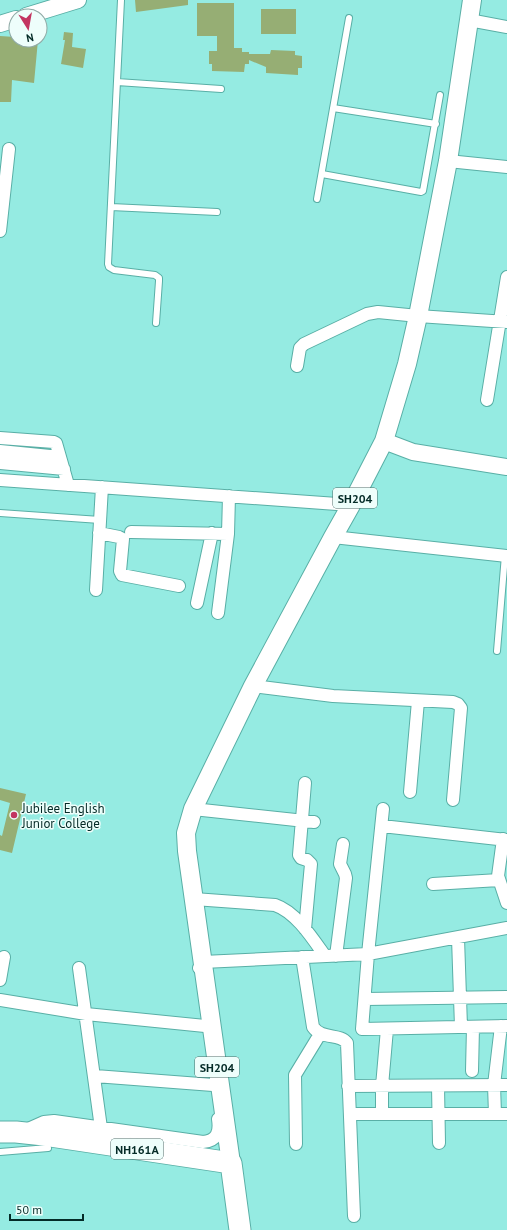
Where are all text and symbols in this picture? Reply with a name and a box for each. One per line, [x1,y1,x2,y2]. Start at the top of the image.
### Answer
north arrow [8,8,48,48]
text: N [25,30,35,45]
road number: SH204 [333,488,377,508]
place label: Jubilee English Junior College [21,800,105,832]
marker: Jubilee English Junior College [9,810,19,820]
road number: SH204 [195,1057,239,1077]
road number: NH161A [111,1139,163,1159]
scale bar [10,1196,83,1222]
text: 50 m [16,1202,42,1217]

